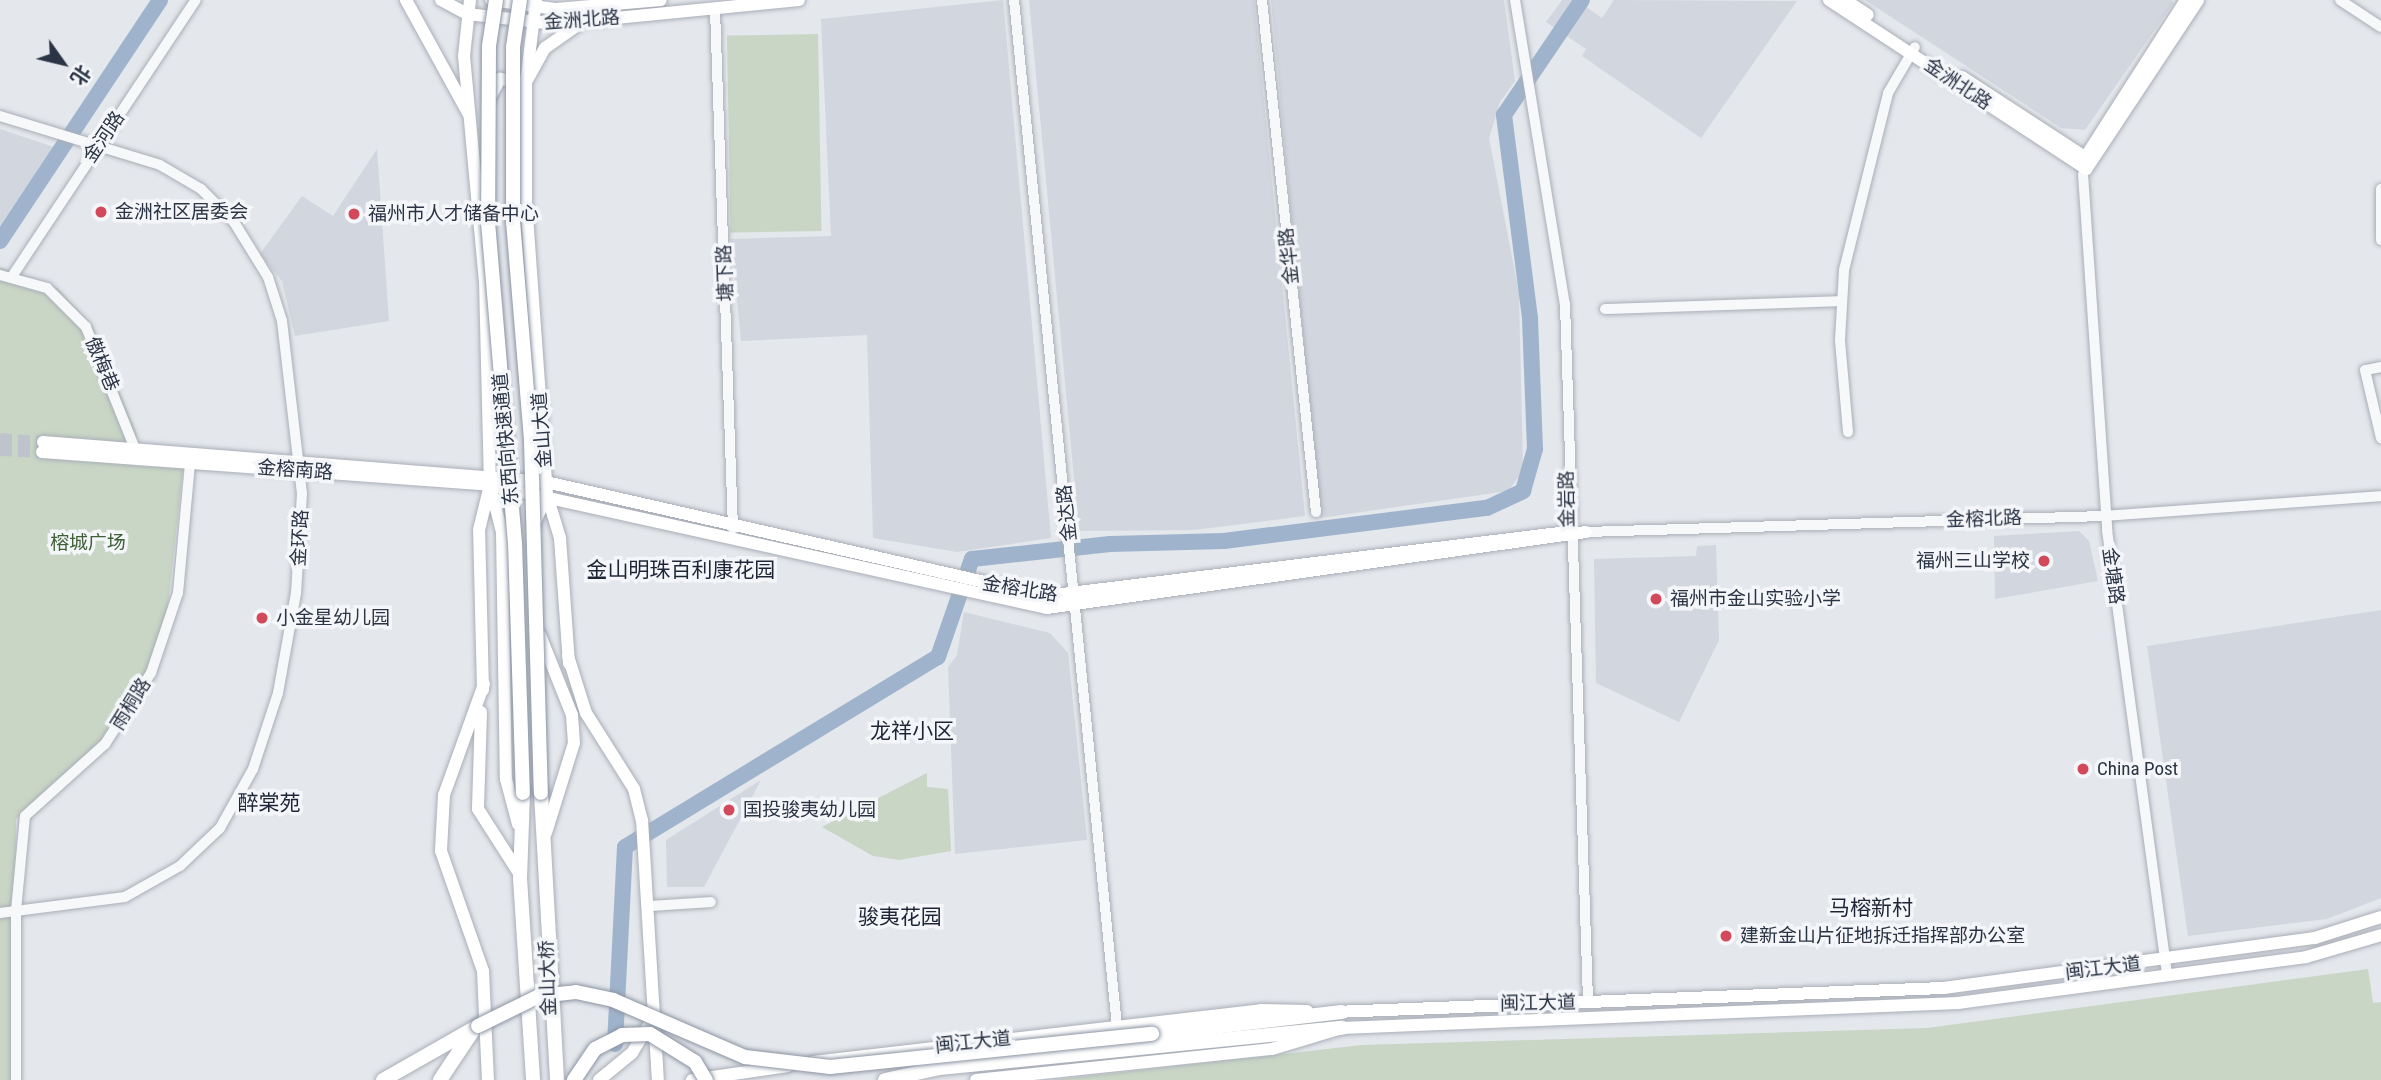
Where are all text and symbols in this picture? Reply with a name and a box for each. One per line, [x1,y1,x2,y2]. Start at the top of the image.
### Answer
street label: 金洲北路 [543,6,621,34]
north arrow [28,28,98,98]
street label: 金洲北路 [1920,53,1996,115]
text: 北 [66,61,96,89]
street label: 金河路 [79,107,129,167]
place label: 金洲社区居委会 [115,201,248,223]
place label: 福州市人才储备中心 [368,203,539,225]
marker: 金洲社区居委会 [93,204,109,220]
marker: 福州市人才储备中心 [346,206,362,222]
street label: 金华路 [1275,226,1303,286]
street label: 塘下路 [713,244,737,302]
street label: 傲梅巷 [80,333,124,395]
street label: 东西向快速通道 [489,372,523,506]
street label: 金山大道 [528,391,556,469]
street label: 金榕南路 [256,456,334,484]
street label: 金岩路 [1555,470,1579,528]
street label: 金达路 [1053,483,1081,543]
street label: 金榕北路 [1946,506,2022,532]
street label: 金环路 [287,509,313,567]
park label: 榕城广场 [50,532,126,554]
street label: 金塘路 [2098,546,2128,606]
place label: 福州三山学校 [1916,550,2030,572]
marker: 福州三山学校 [2036,553,2052,569]
district label: 金山明珠百利康花园 [587,557,775,583]
street label: 金榕北路 [981,572,1059,606]
place label: 福州市金山实验小学 [1670,588,1841,610]
marker: 福州市金山实验小学 [1648,591,1664,607]
place label: 小金星幼儿园 [276,607,390,629]
marker: 小金星幼儿园 [254,610,270,626]
street label: 雨桐路 [106,674,156,734]
district label: 龙祥小区 [870,718,954,744]
place label: China Post [2097,758,2178,780]
marker: China Post [2075,761,2091,777]
district label: 醉棠苑 [238,790,300,816]
place label: 国投骏夷幼儿园 [743,799,876,821]
marker: 国投骏夷幼儿园 [721,802,737,818]
district label: 马榕新村 [1829,895,1913,921]
district label: 骏夷花园 [858,904,942,930]
place label: 建新金山片征地拆迁指挥部办公室 [1740,925,2025,947]
marker: 建新金山片征地拆迁指挥部办公室 [1718,928,1734,944]
street label: 金山大桥 [535,940,561,1016]
street label: 闽江大道 [2064,952,2142,984]
street label: 闽江大道 [1500,991,1576,1015]
street label: 闽江大道 [934,1027,1012,1057]

